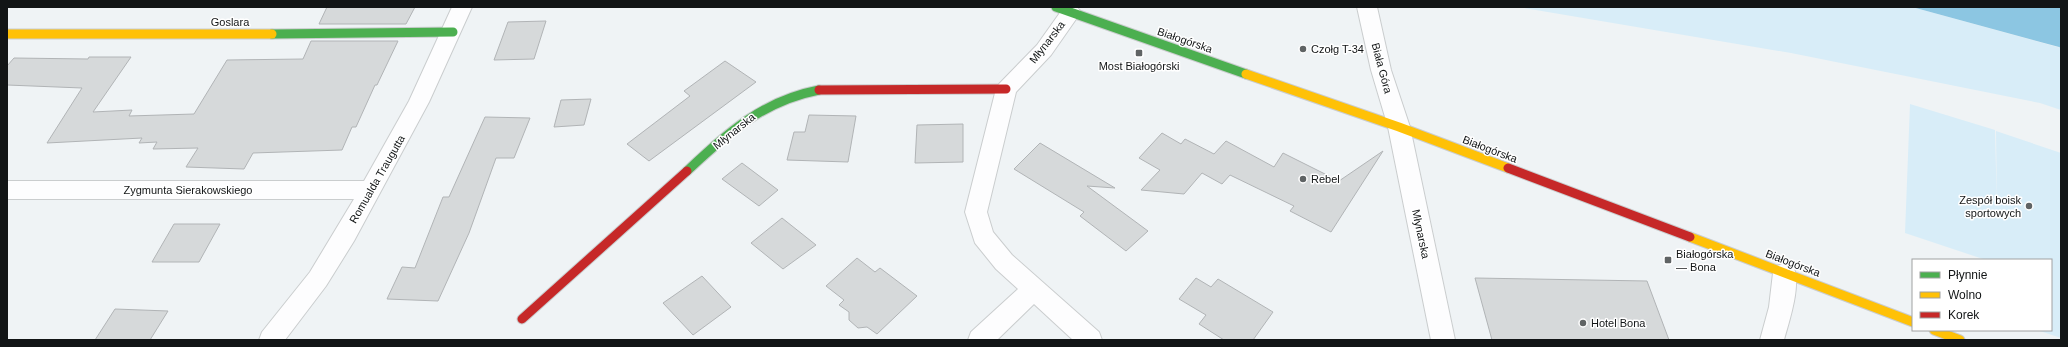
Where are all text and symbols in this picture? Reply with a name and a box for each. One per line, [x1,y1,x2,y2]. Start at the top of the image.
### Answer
street label: Goslara [211,16,250,28]
street label: Młynarska [1027,18,1068,65]
street label: Białogórska [1156,25,1215,55]
street label: Biała Góra [1369,41,1395,95]
place label: Czołg T-34 [1311,43,1364,55]
marker: Czołg T-34 [1298,44,1308,54]
marker: Most Białogórski [1134,48,1144,58]
place label: Most Białogórski [1099,60,1179,72]
street label: Młynarska [711,110,758,151]
street label: Romualda Traugutta [347,132,408,225]
street label: Białogórska [1461,133,1520,165]
place label: Rebel [1311,173,1340,185]
marker: Rebel [1298,174,1308,184]
street label: Zygmunta Sierakowskiego [123,184,253,196]
place label: Zespół boisk sportowych [1959,194,2021,219]
marker: Zespół boisk sportowych [2024,201,2034,211]
street label: Młynarska [1410,208,1432,261]
street label: Białogórska [1764,247,1823,279]
place label: Białogórska — Bona [1676,248,1734,273]
marker: Białogórska — Bona [1663,255,1673,265]
legend [1912,259,2052,331]
text: Płynnie [1948,268,1988,282]
text: Wolno [1948,288,1982,302]
text: Korek [1948,308,1980,322]
place label: Hotel Bona [1591,317,1646,329]
marker: Hotel Bona [1578,318,1588,328]

